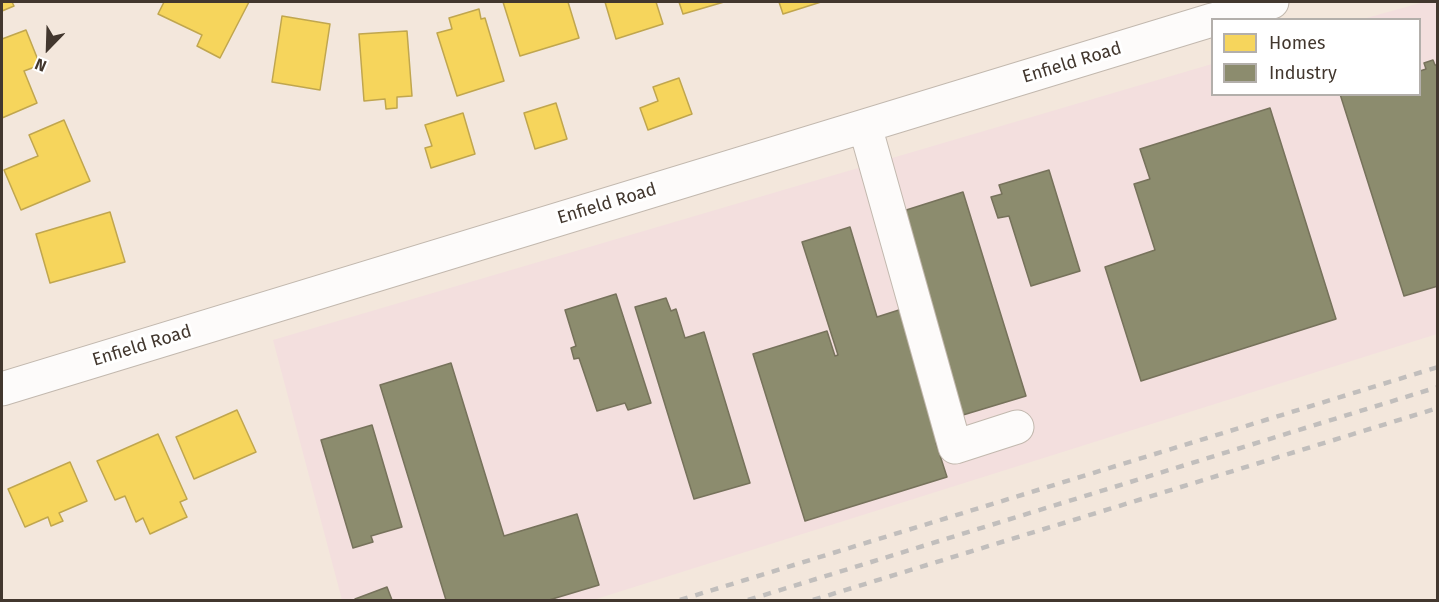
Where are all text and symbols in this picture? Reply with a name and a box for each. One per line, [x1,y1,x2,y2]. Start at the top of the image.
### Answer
north arrow [18,18,78,78]
legend [1211,18,1421,96]
text: Homes [1269,32,1325,54]
street label: Enfield Road [1020,38,1124,88]
text: N [32,54,49,76]
text: Industry [1269,62,1337,84]
street label: Enfield Road [555,179,659,229]
street label: Enfield Road [90,321,194,371]

